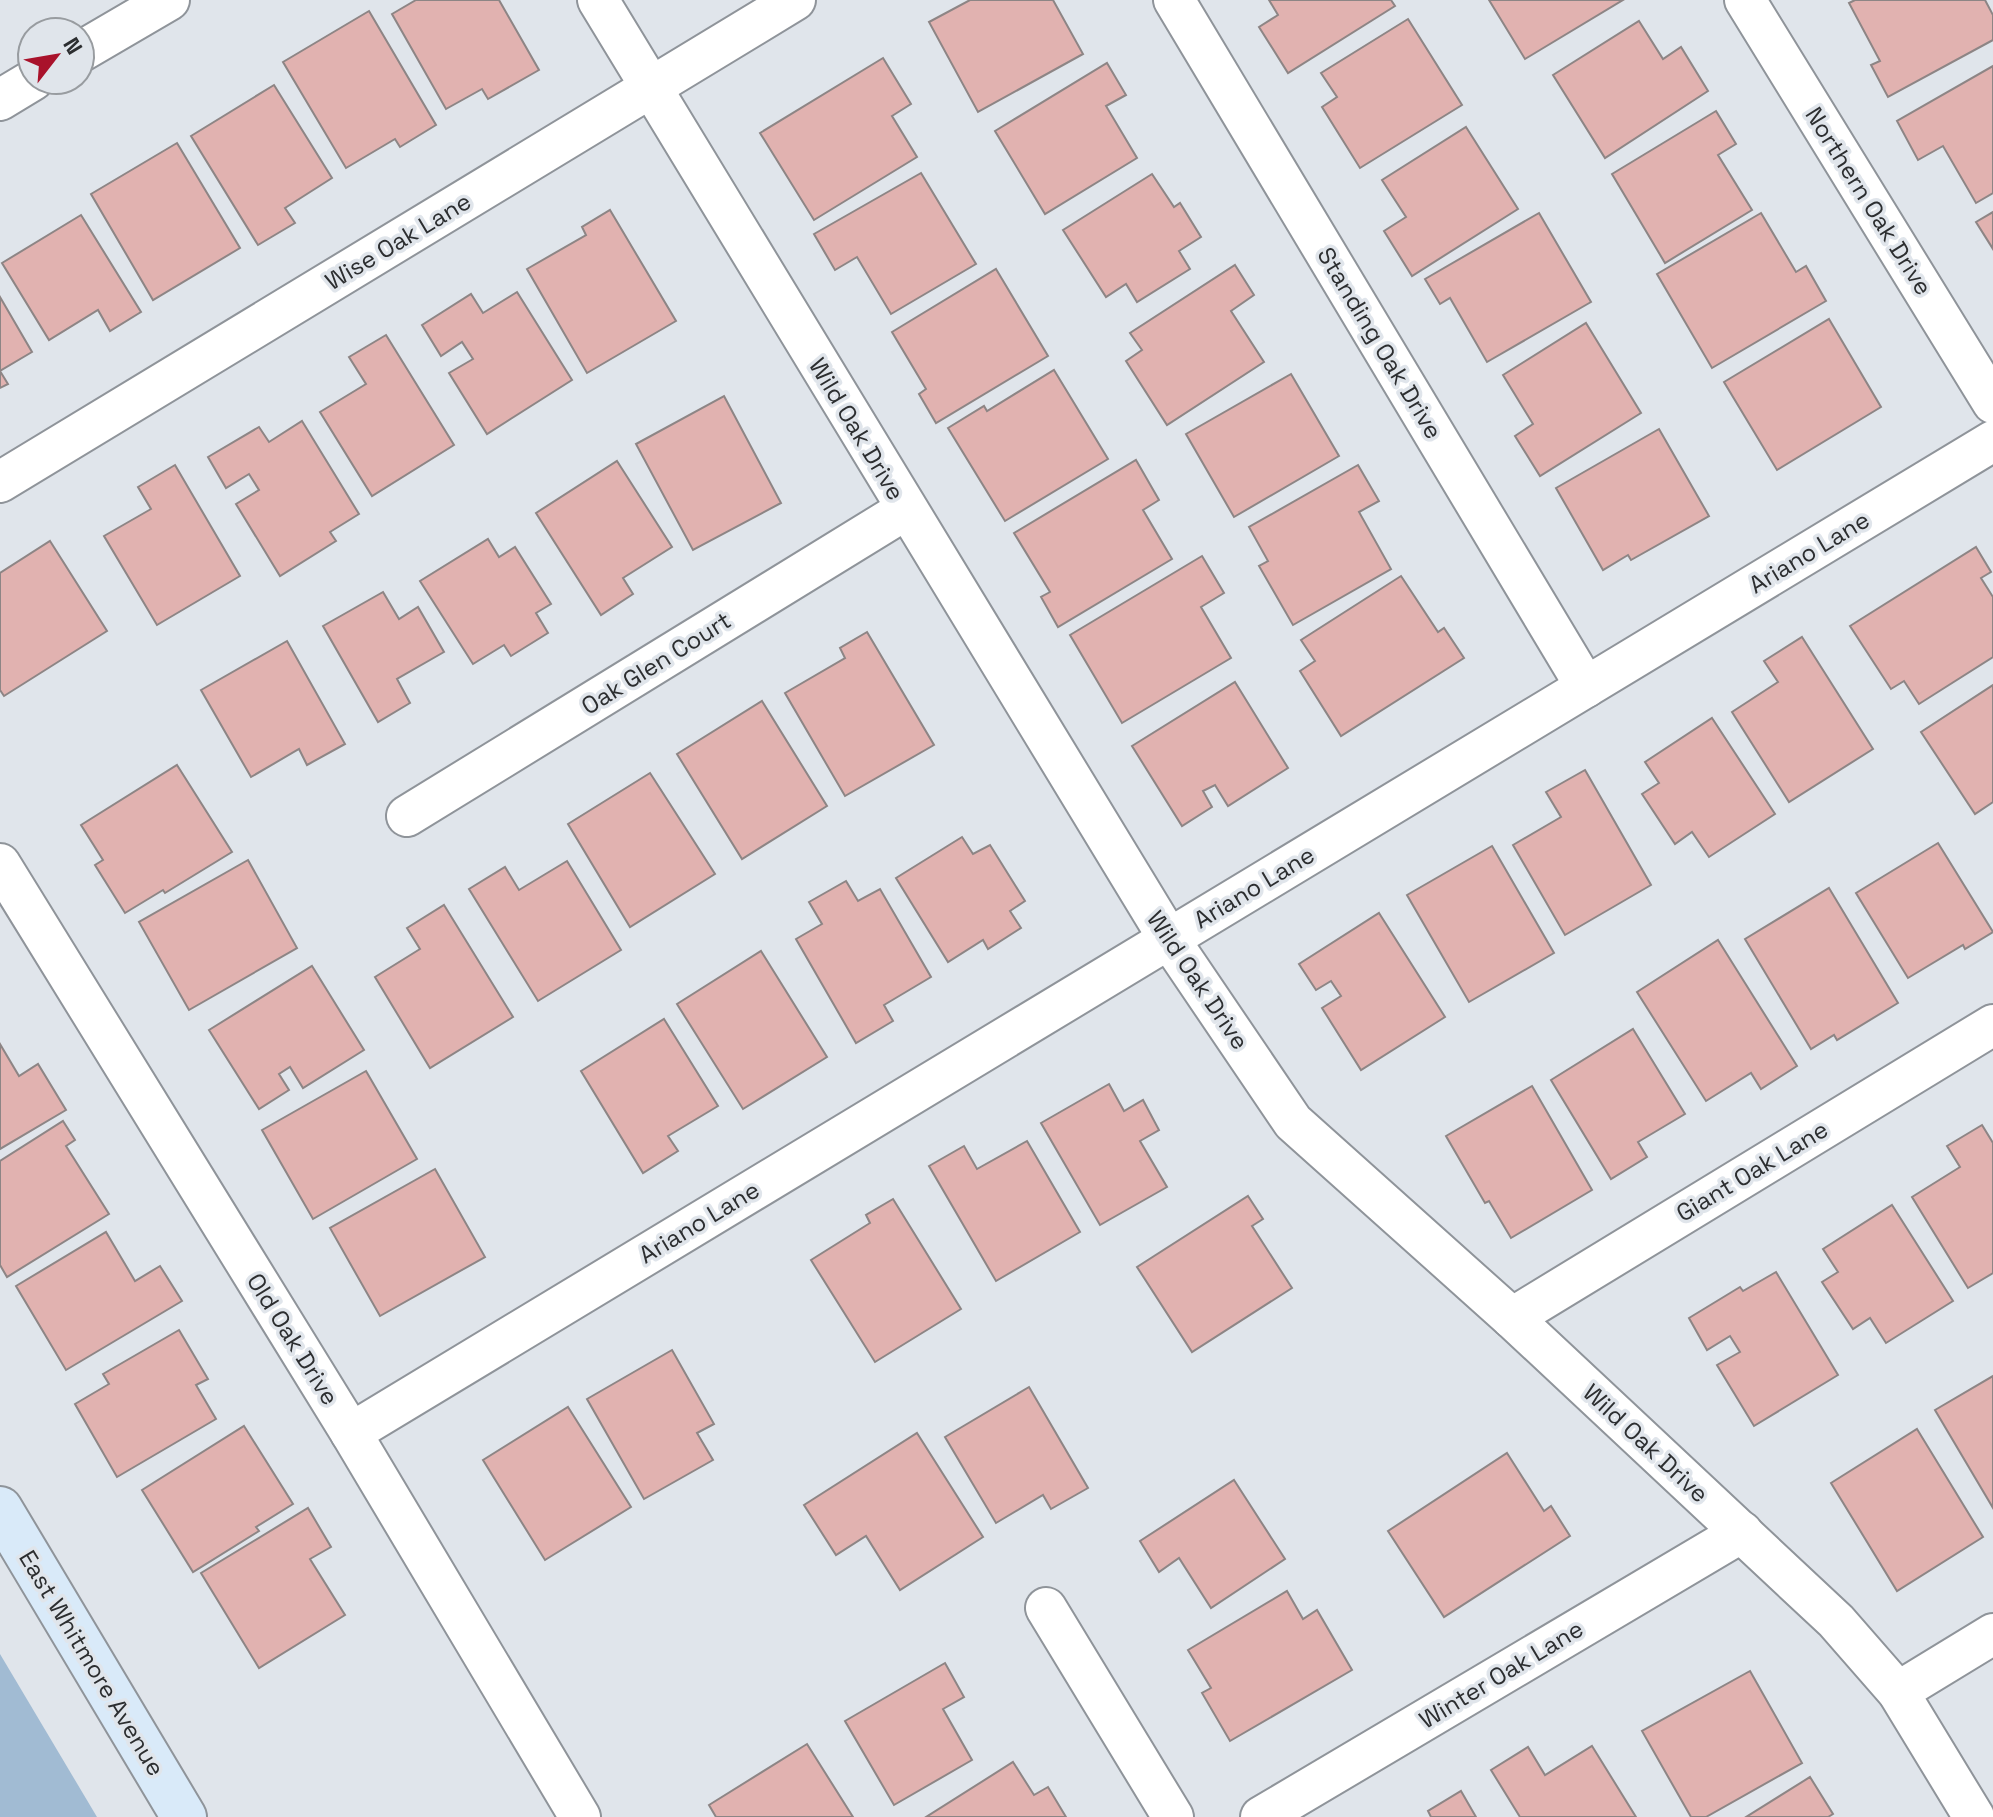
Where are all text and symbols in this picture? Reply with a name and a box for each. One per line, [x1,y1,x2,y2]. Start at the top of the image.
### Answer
north arrow [16,16,96,96]
text: N [57,32,89,59]
street label: Northern Oak Drive [1799,101,1939,301]
street label: Wise Oak Lane [319,185,477,297]
street label: Standing Oak Drive [1311,241,1449,445]
street label: Wild Oak Drive [802,352,912,506]
street label: Ariano Lane [1743,504,1875,600]
street label: Oak Glen Court [575,605,737,721]
street label: Ariano Lane [1188,839,1320,935]
street label: Wild Oak Drive [1140,905,1256,1055]
street label: Giant Oak Lane [1670,1113,1834,1229]
street label: Ariano Lane [633,1174,765,1270]
street label: Old Oak Drive [240,1267,346,1411]
street label: Wild Oak Drive [1577,1377,1715,1509]
street label: East Whitmore Avenue [12,1544,172,1782]
street label: Winter Oak Lane [1413,1613,1589,1735]

